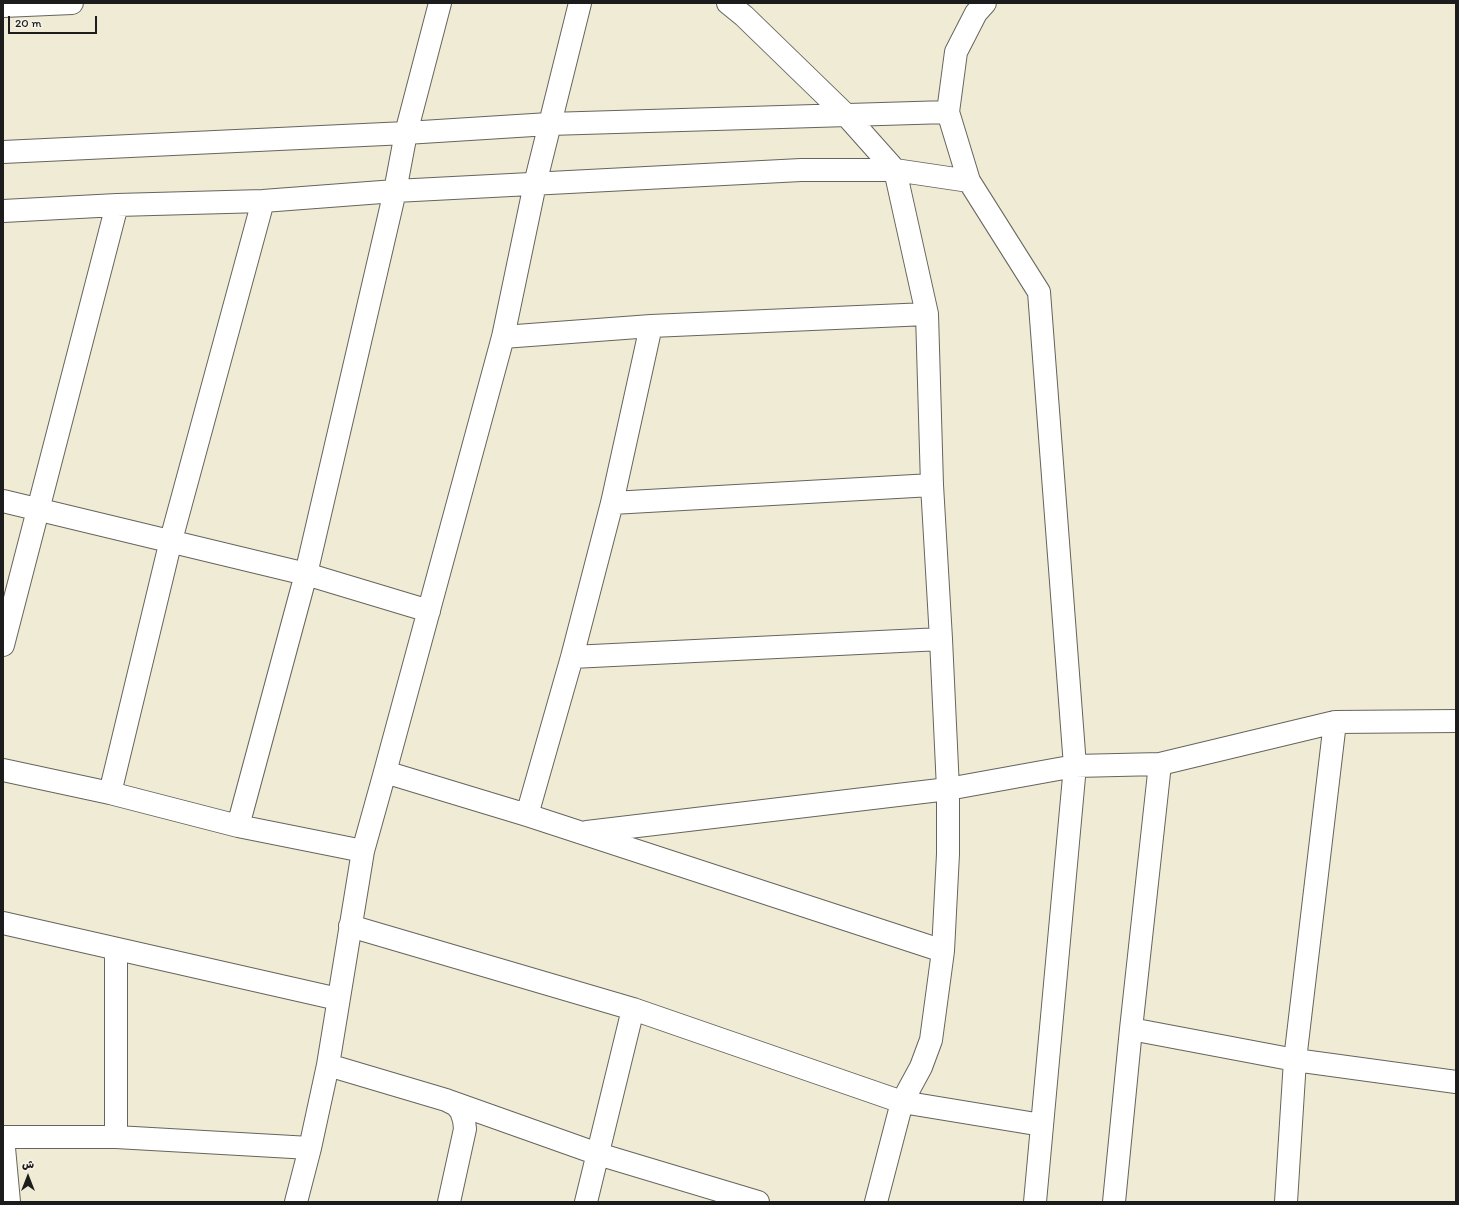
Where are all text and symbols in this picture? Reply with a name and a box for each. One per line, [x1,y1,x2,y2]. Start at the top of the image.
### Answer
scale bar [10,8,99,34]
text: 20 m [15,16,42,30]
north arrow [8,1157,48,1197]
text: ش [22,1158,34,1171]

